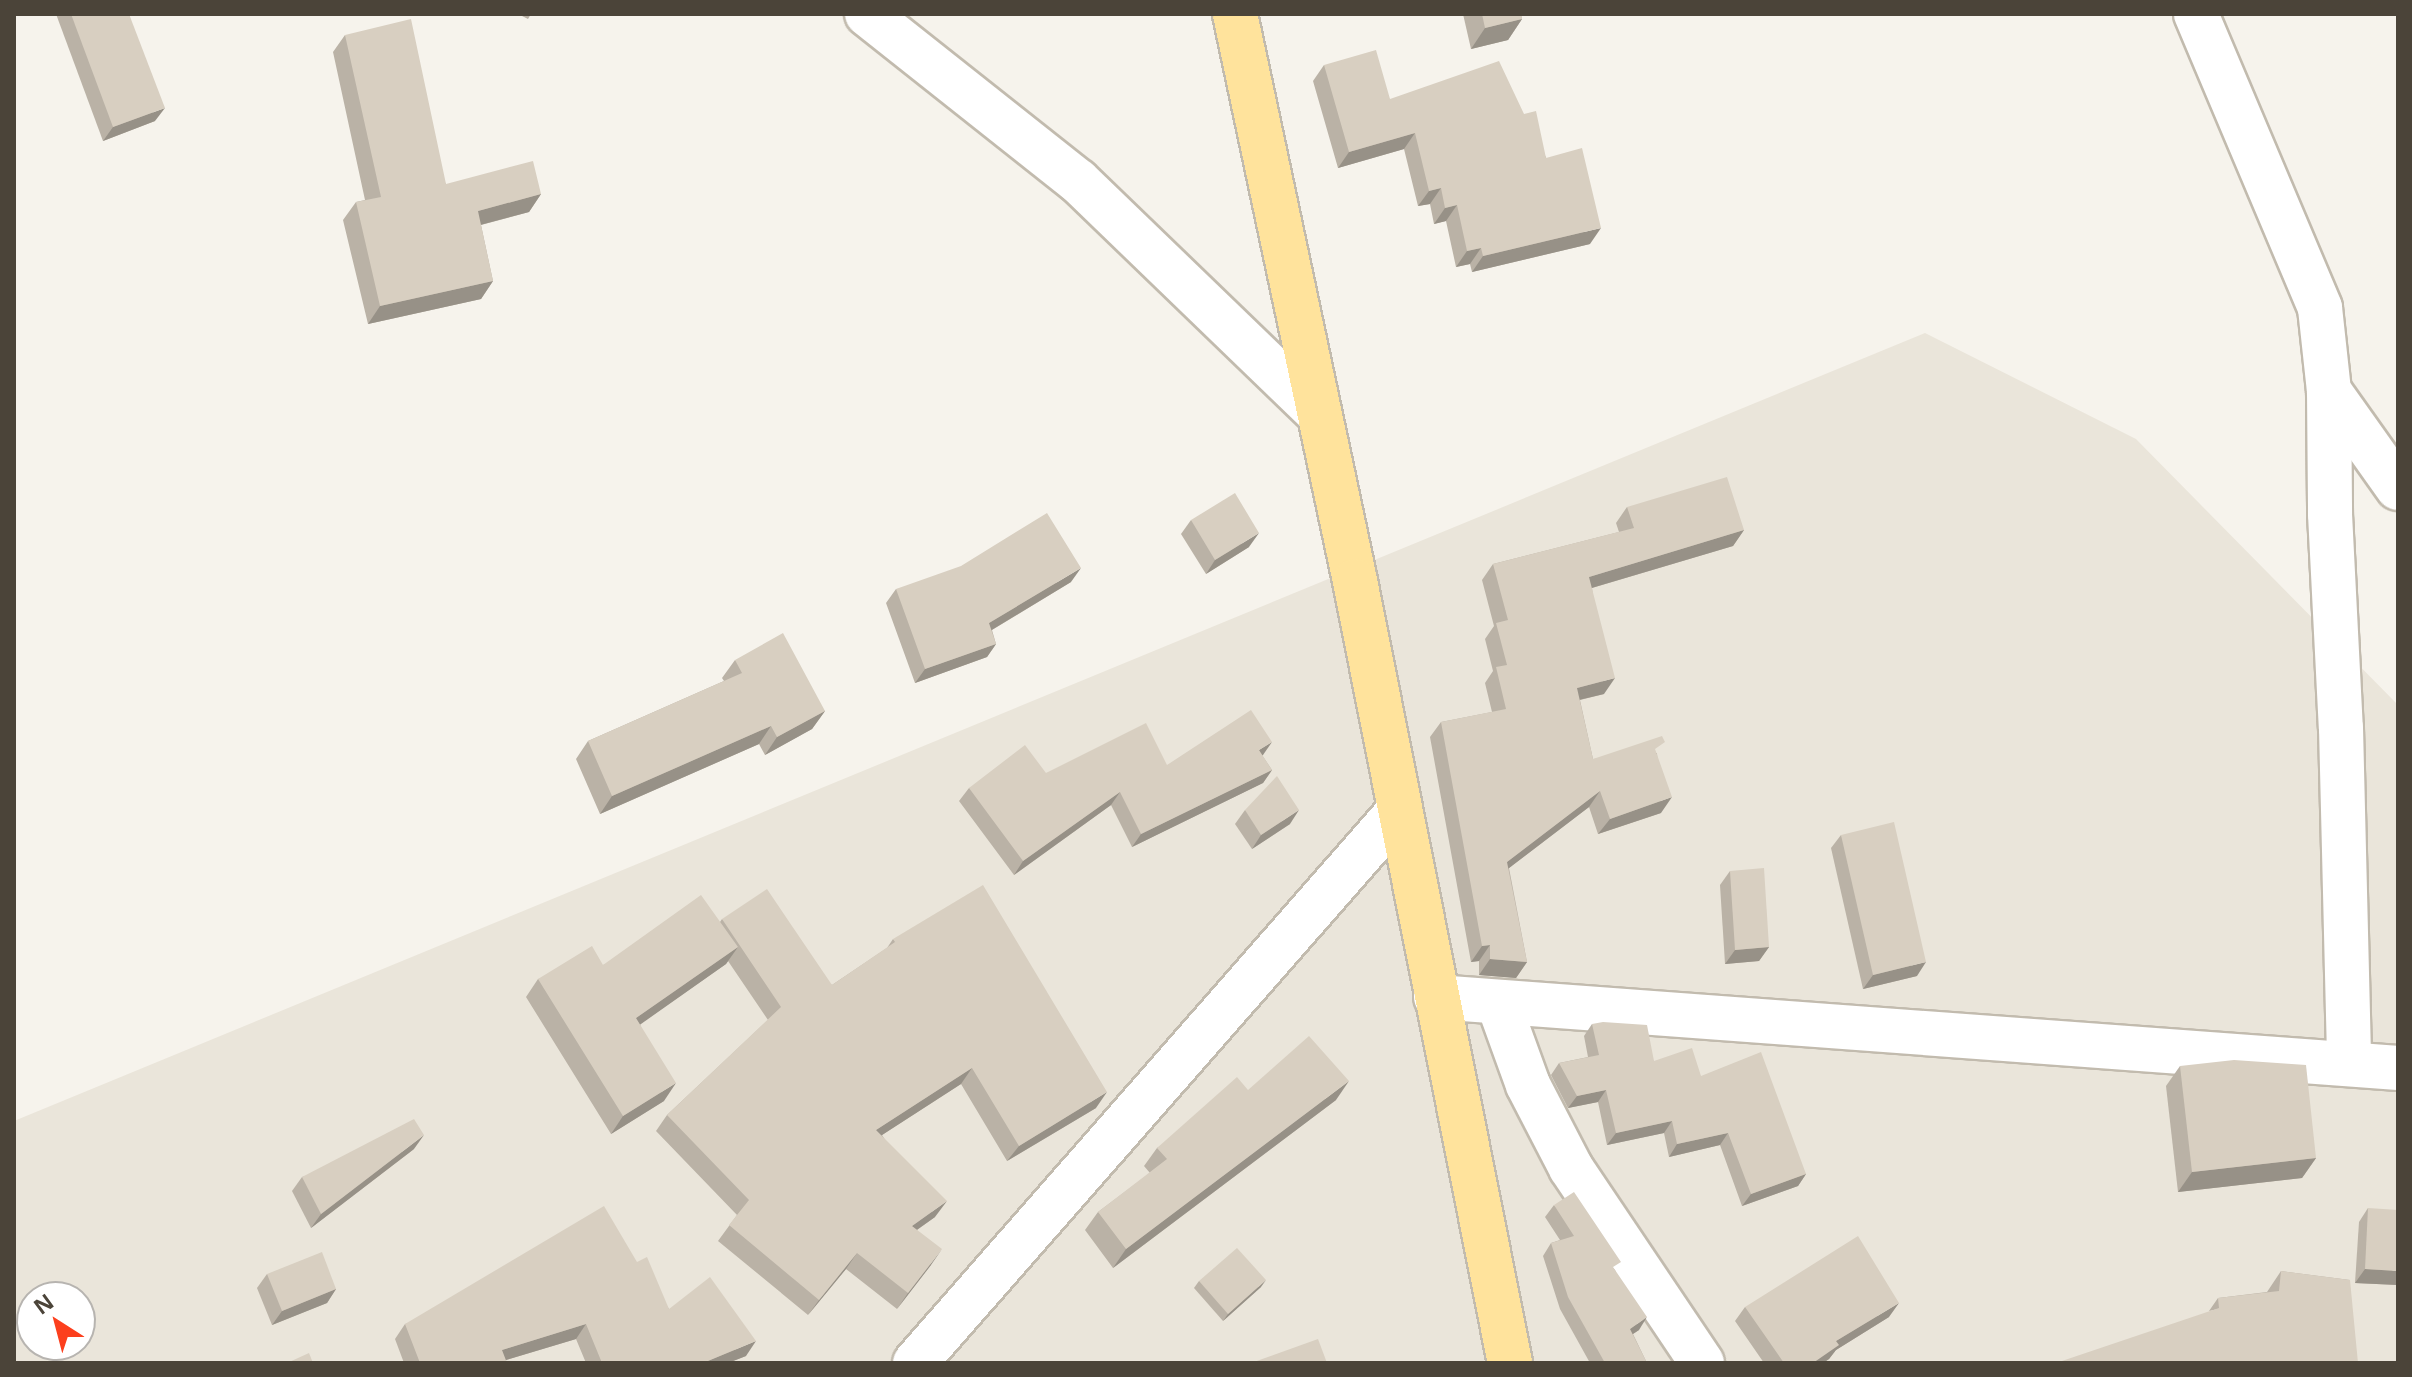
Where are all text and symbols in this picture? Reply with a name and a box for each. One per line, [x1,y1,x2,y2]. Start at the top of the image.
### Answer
north arrow [16,1281,96,1361]
text: N [27,1286,59,1321]

